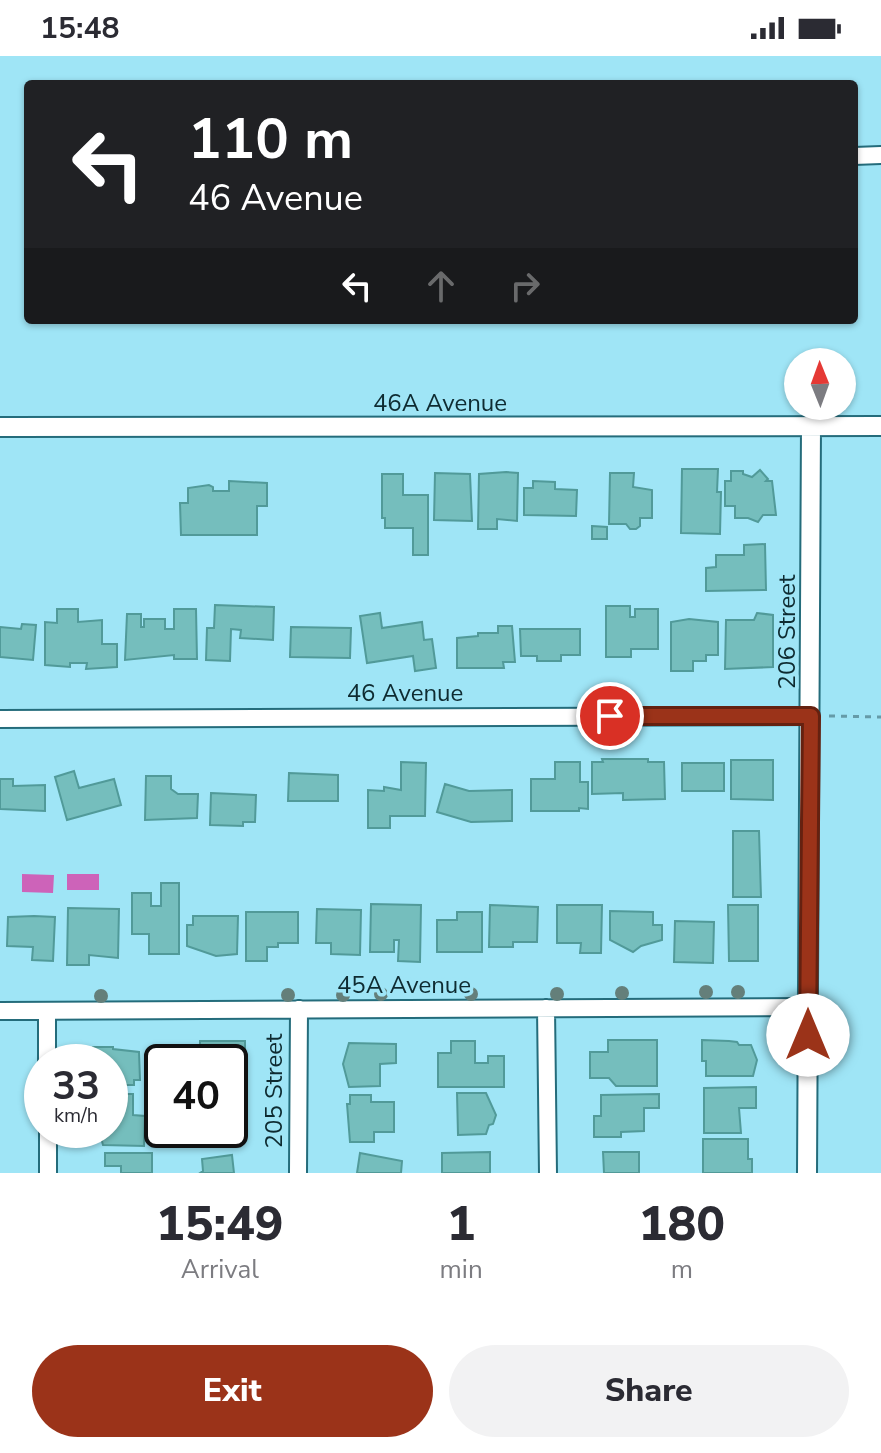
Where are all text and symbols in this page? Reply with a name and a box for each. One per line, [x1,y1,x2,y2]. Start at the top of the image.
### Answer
text: 15:48 [40,8,119,49]
text: 110 m [188,101,353,178]
icon: left [56,112,160,216]
text: 46 Avenue [188,174,363,223]
icon: left [335,264,379,308]
icon: ahead [419,264,463,308]
icon: right [503,264,547,308]
north arrow [784,348,856,420]
map controls [784,348,856,420]
street label: 46A Avenue [373,387,507,419]
street label: 206 Street [771,574,803,689]
street label: 46 Avenue [347,677,463,709]
pin [576,682,644,750]
icon: arrive [588,694,632,738]
street label: 45A Avenue [337,969,471,1001]
position arrow [766,993,850,1077]
street label: 205 Street [258,1033,290,1148]
speed limit sign: 40 [144,1044,248,1148]
text: 33 [52,1059,100,1113]
text: km/h [54,1102,98,1129]
text: 15:49 [156,1191,284,1257]
text: 1 [447,1191,476,1257]
text: 180 [639,1191,725,1257]
text: Arrival [181,1252,259,1287]
text: min [440,1252,483,1287]
text: m [671,1252,693,1287]
button: Exit [32,1345,433,1437]
button: Share [449,1345,849,1437]

